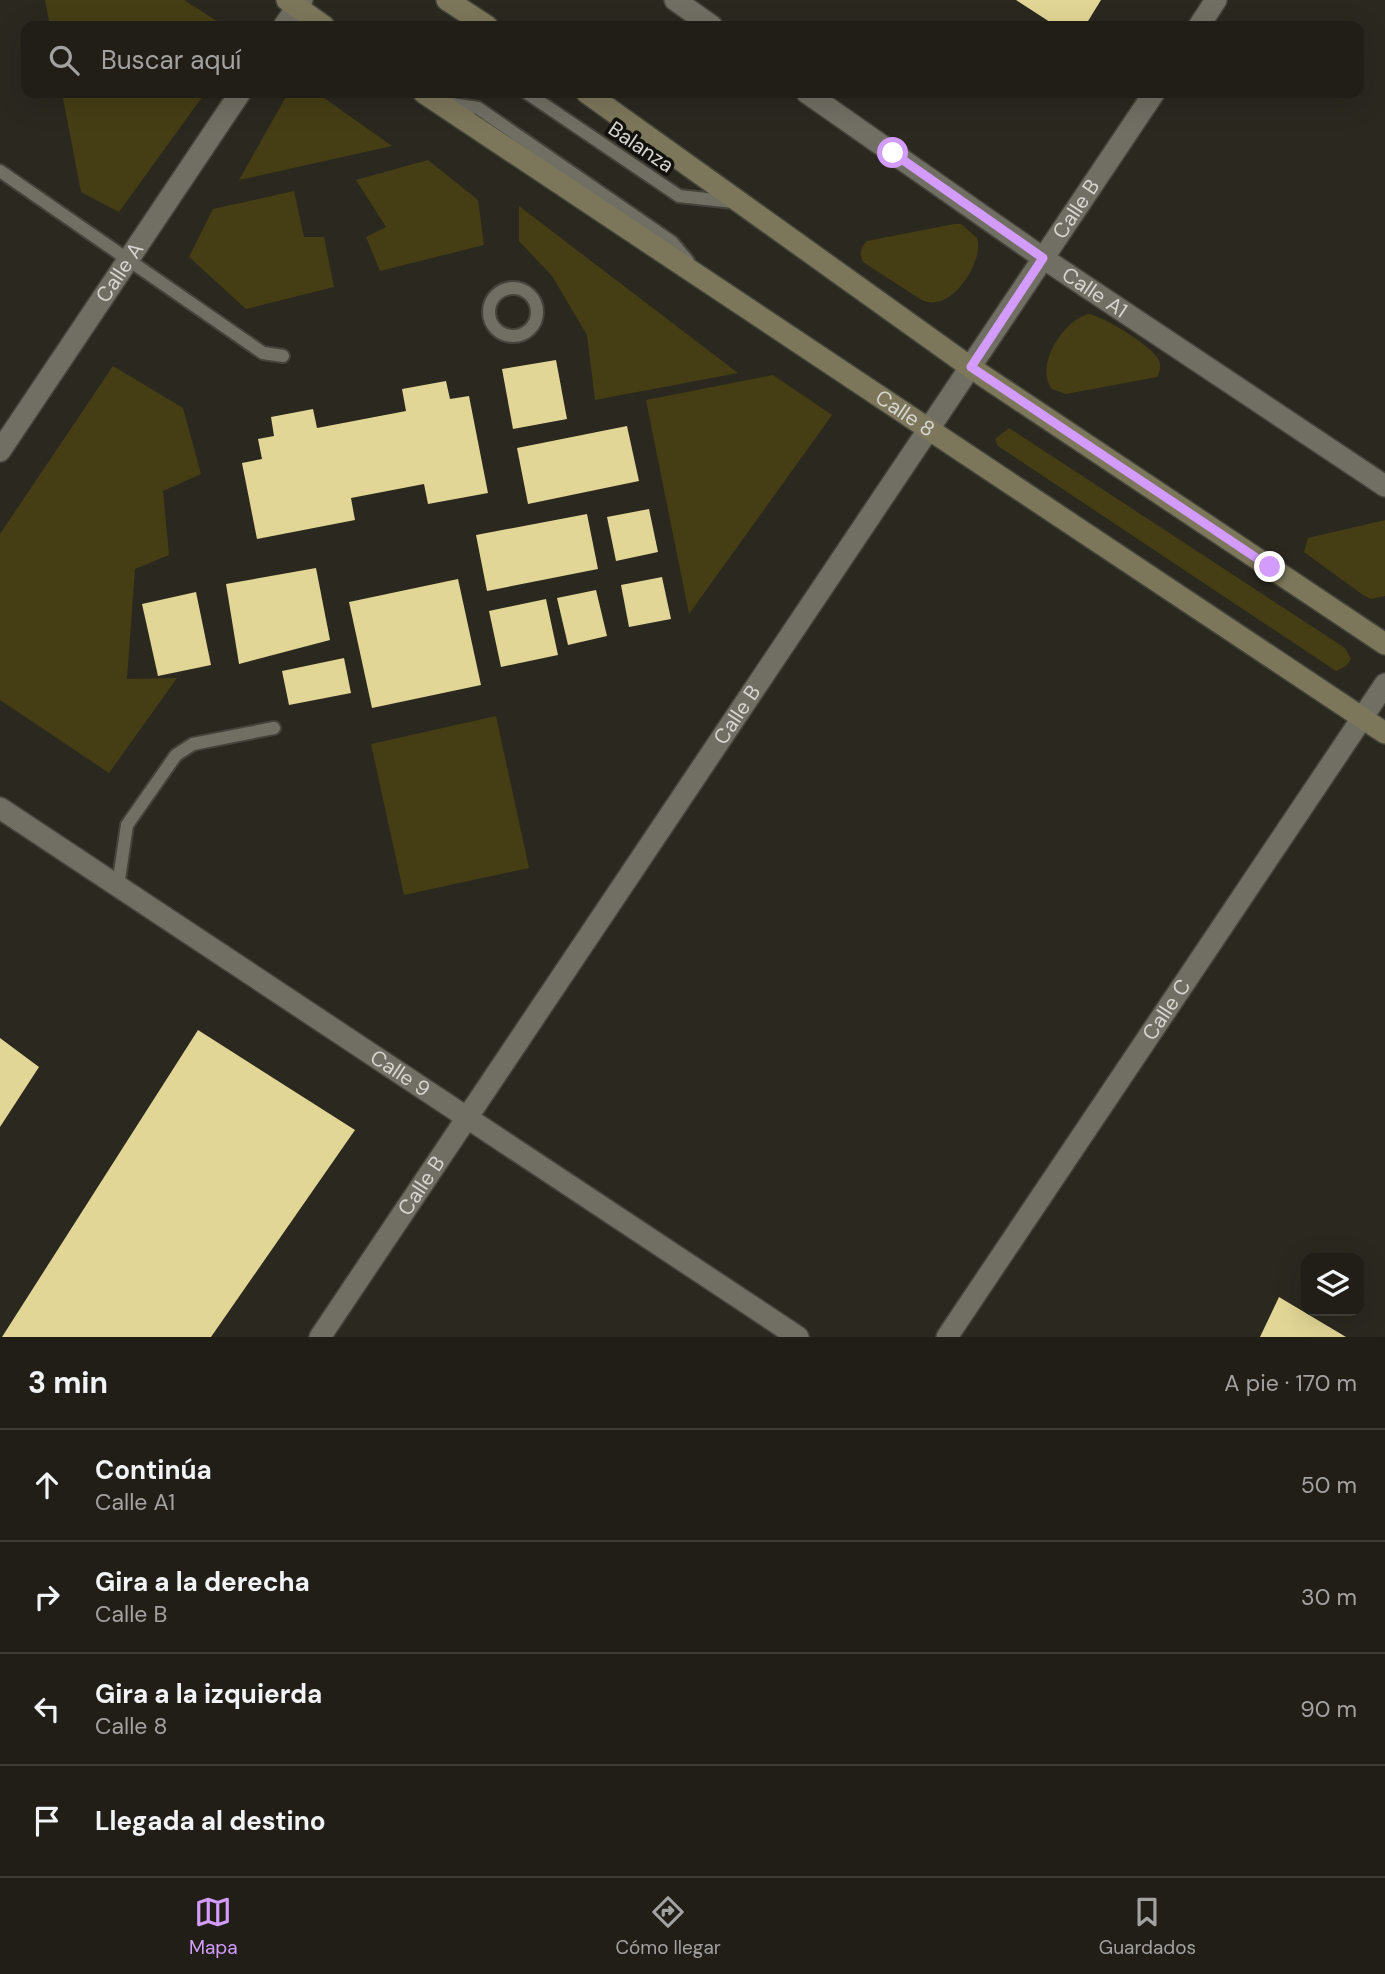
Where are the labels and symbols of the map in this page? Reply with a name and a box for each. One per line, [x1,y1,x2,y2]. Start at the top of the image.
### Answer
street label: Balanza [603,115,679,179]
route start [877,137,908,168]
street label: Calle B [1046,174,1106,244]
street label: Calle A [89,237,150,308]
street label: Calle A1 [1056,260,1133,324]
street label: Calle 8 [870,383,940,443]
route end [1254,551,1285,582]
street label: Calle B [707,680,767,750]
street label: Calle C [1136,974,1197,1046]
street label: Calle 9 [365,1043,436,1103]
street label: Calle B [391,1151,451,1221]

